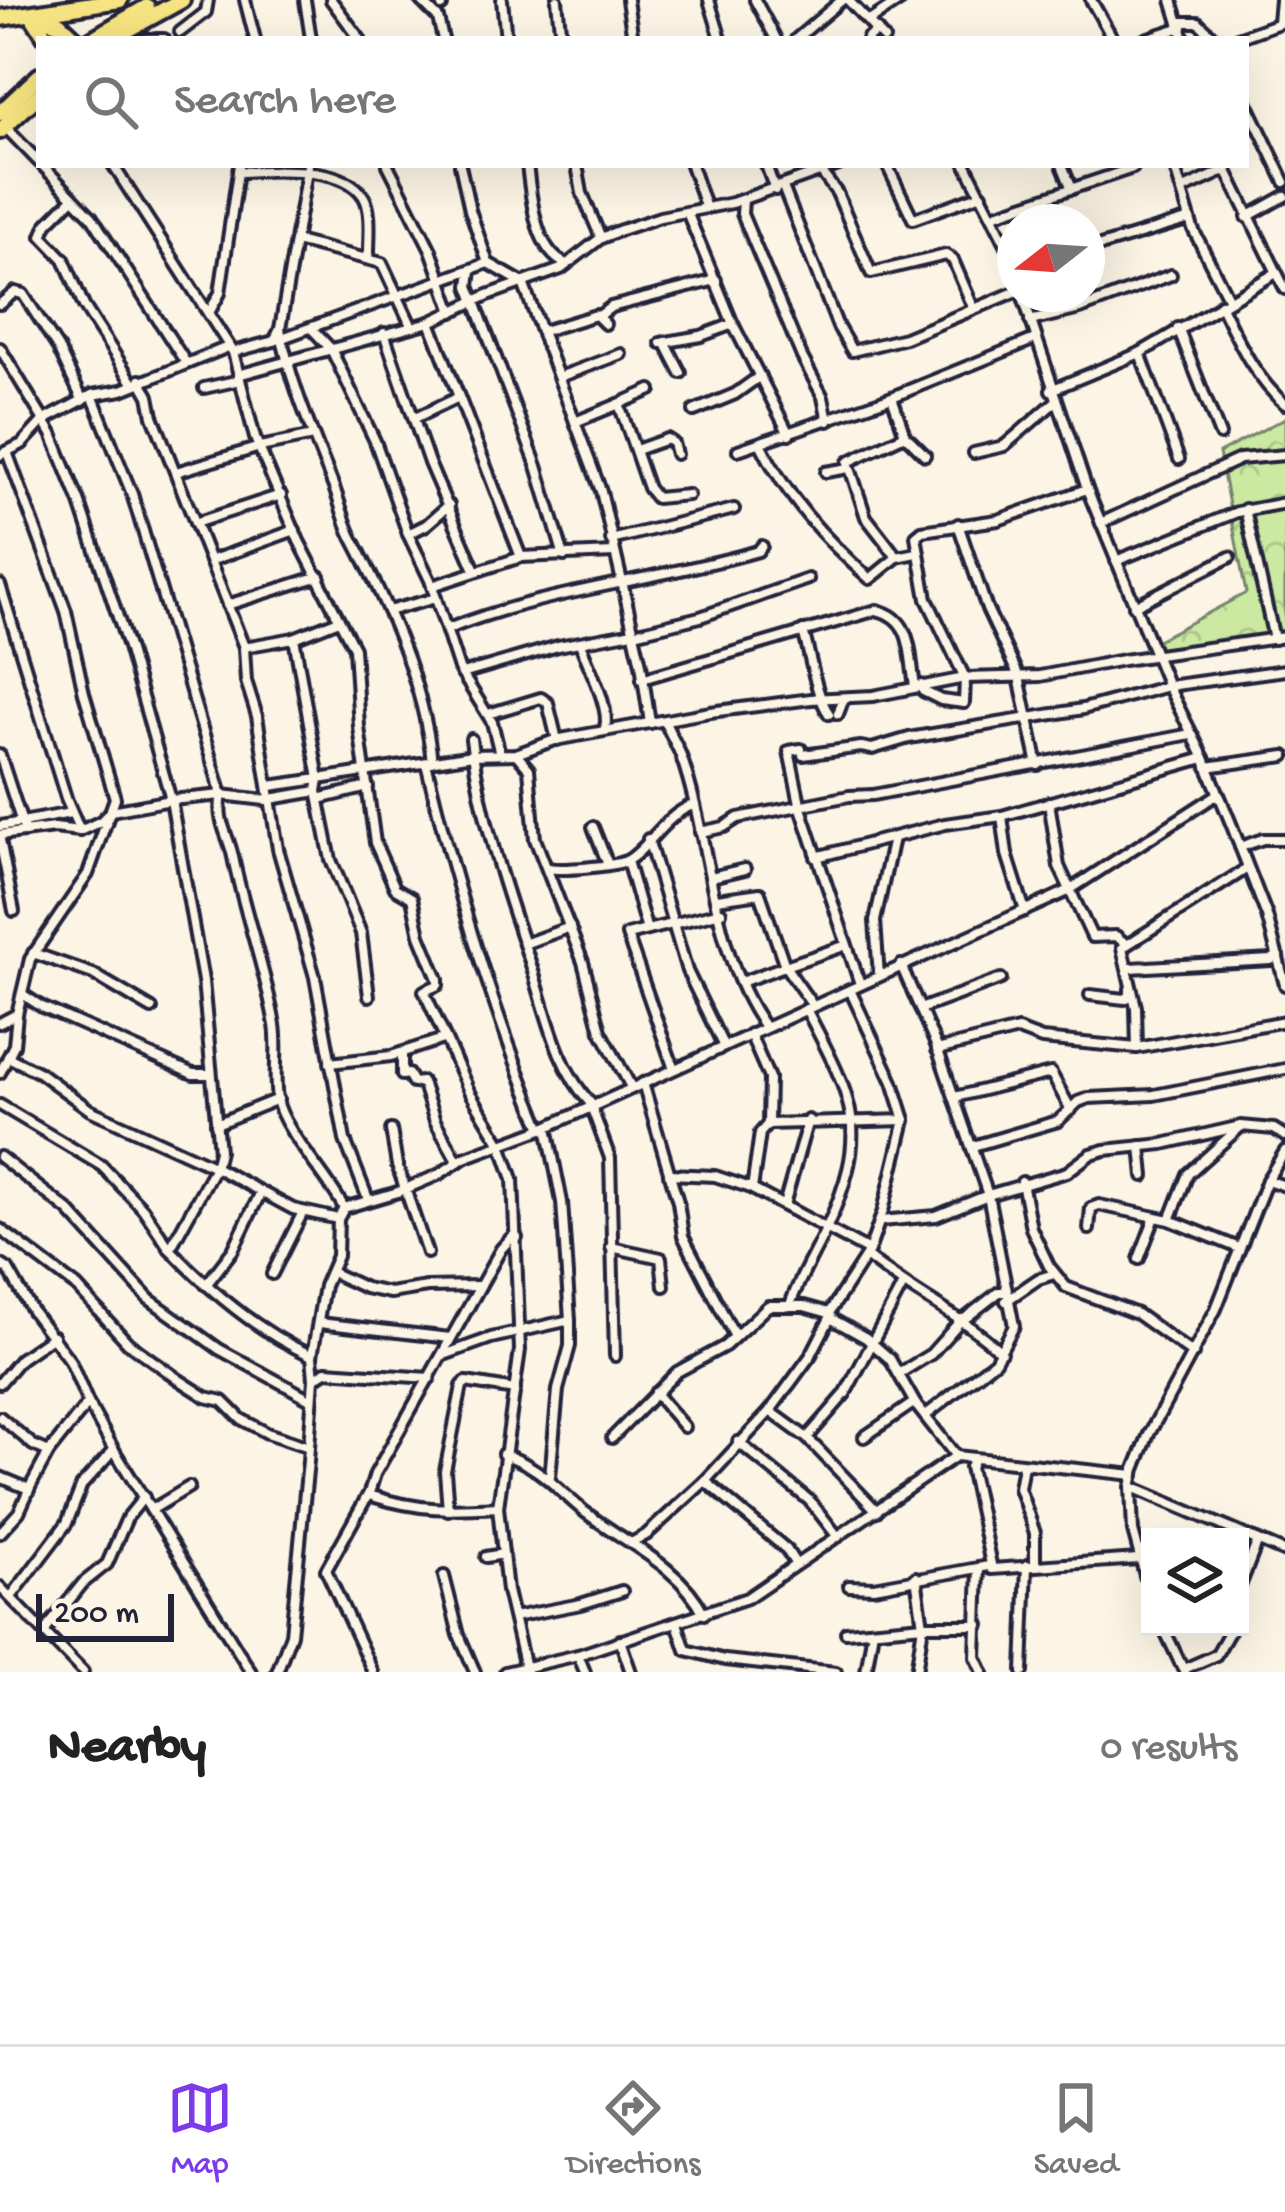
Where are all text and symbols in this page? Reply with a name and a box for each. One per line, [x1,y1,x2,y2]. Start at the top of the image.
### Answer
search box [36,36,1249,168]
icon: search [78,69,144,135]
text: Search here [174,76,396,129]
north arrow [997,204,1105,312]
map controls [1141,1528,1249,1636]
button: layers [1141,1528,1249,1636]
scale bar [36,1588,174,1641]
text: 200 m [54,1596,139,1634]
text: Nearby [48,1720,206,1780]
text: 0 results [1100,1727,1237,1773]
tab: Map [167,2075,233,2185]
tab: Directions [566,2075,700,2185]
tab: Saved [1034,2075,1118,2185]

